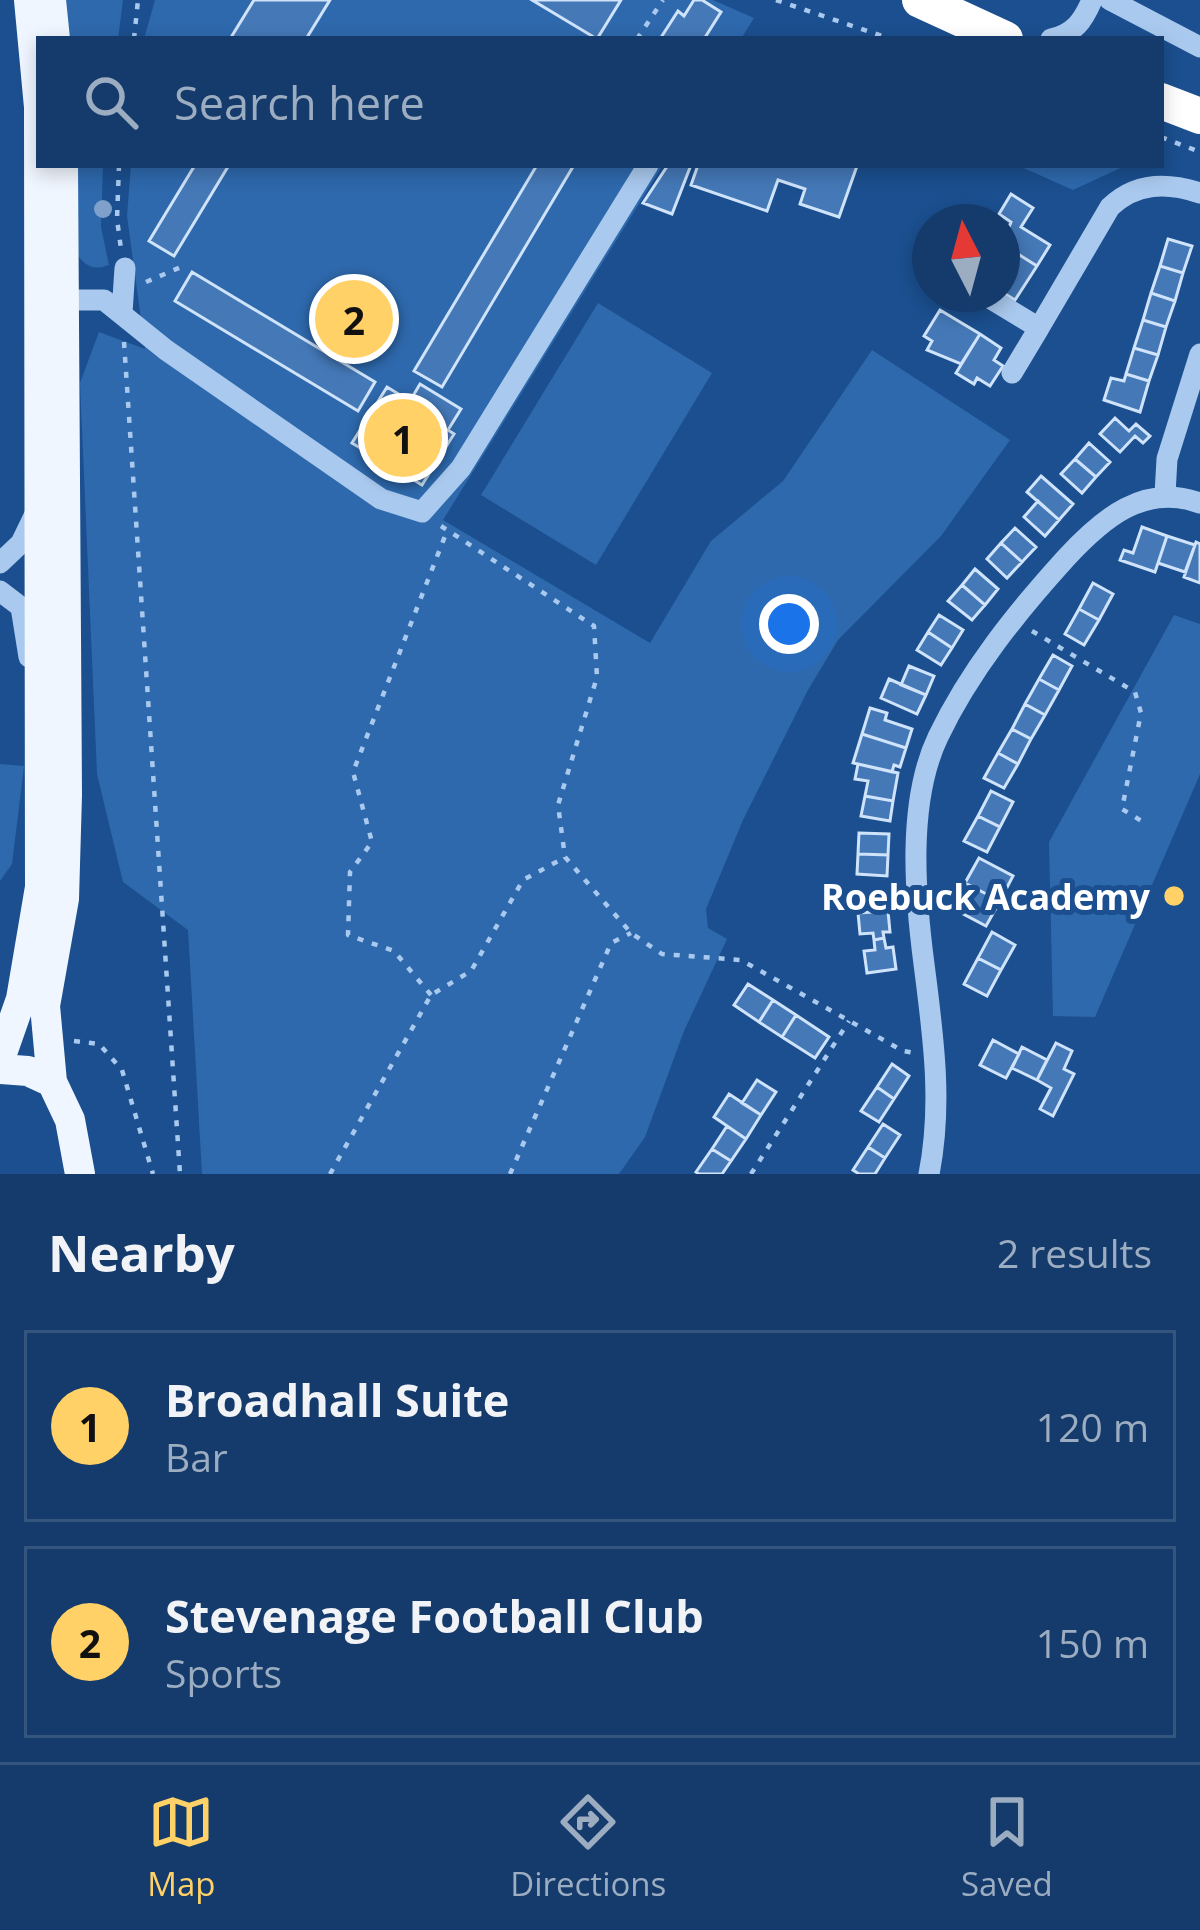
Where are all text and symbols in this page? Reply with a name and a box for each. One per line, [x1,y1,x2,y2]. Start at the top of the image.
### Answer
search box [36,36,1164,168]
icon: search [78,69,144,135]
text: Search here [174,72,425,133]
north arrow [912,204,1020,312]
pin: 2 [315,274,393,364]
pin: 1 [364,393,442,483]
your location [759,594,819,654]
place label: Roebuck Academy [821,872,1151,921]
marker: Roebuck Academy [1161,883,1187,909]
text: Nearby [48,1217,235,1287]
text: 2 results [997,1226,1152,1279]
text: Broadhall Suite [165,1369,509,1430]
text: 1 [79,1400,101,1453]
text: 120 m [1036,1400,1149,1453]
text: Bar [165,1430,228,1483]
text: Stevenage Football Club [165,1585,704,1646]
text: 2 [79,1616,101,1669]
text: 150 m [1036,1616,1149,1669]
text: Sports [165,1646,282,1699]
tab: Map [147,1789,216,1906]
tab: Directions [510,1789,666,1906]
tab: Saved [961,1789,1053,1906]

